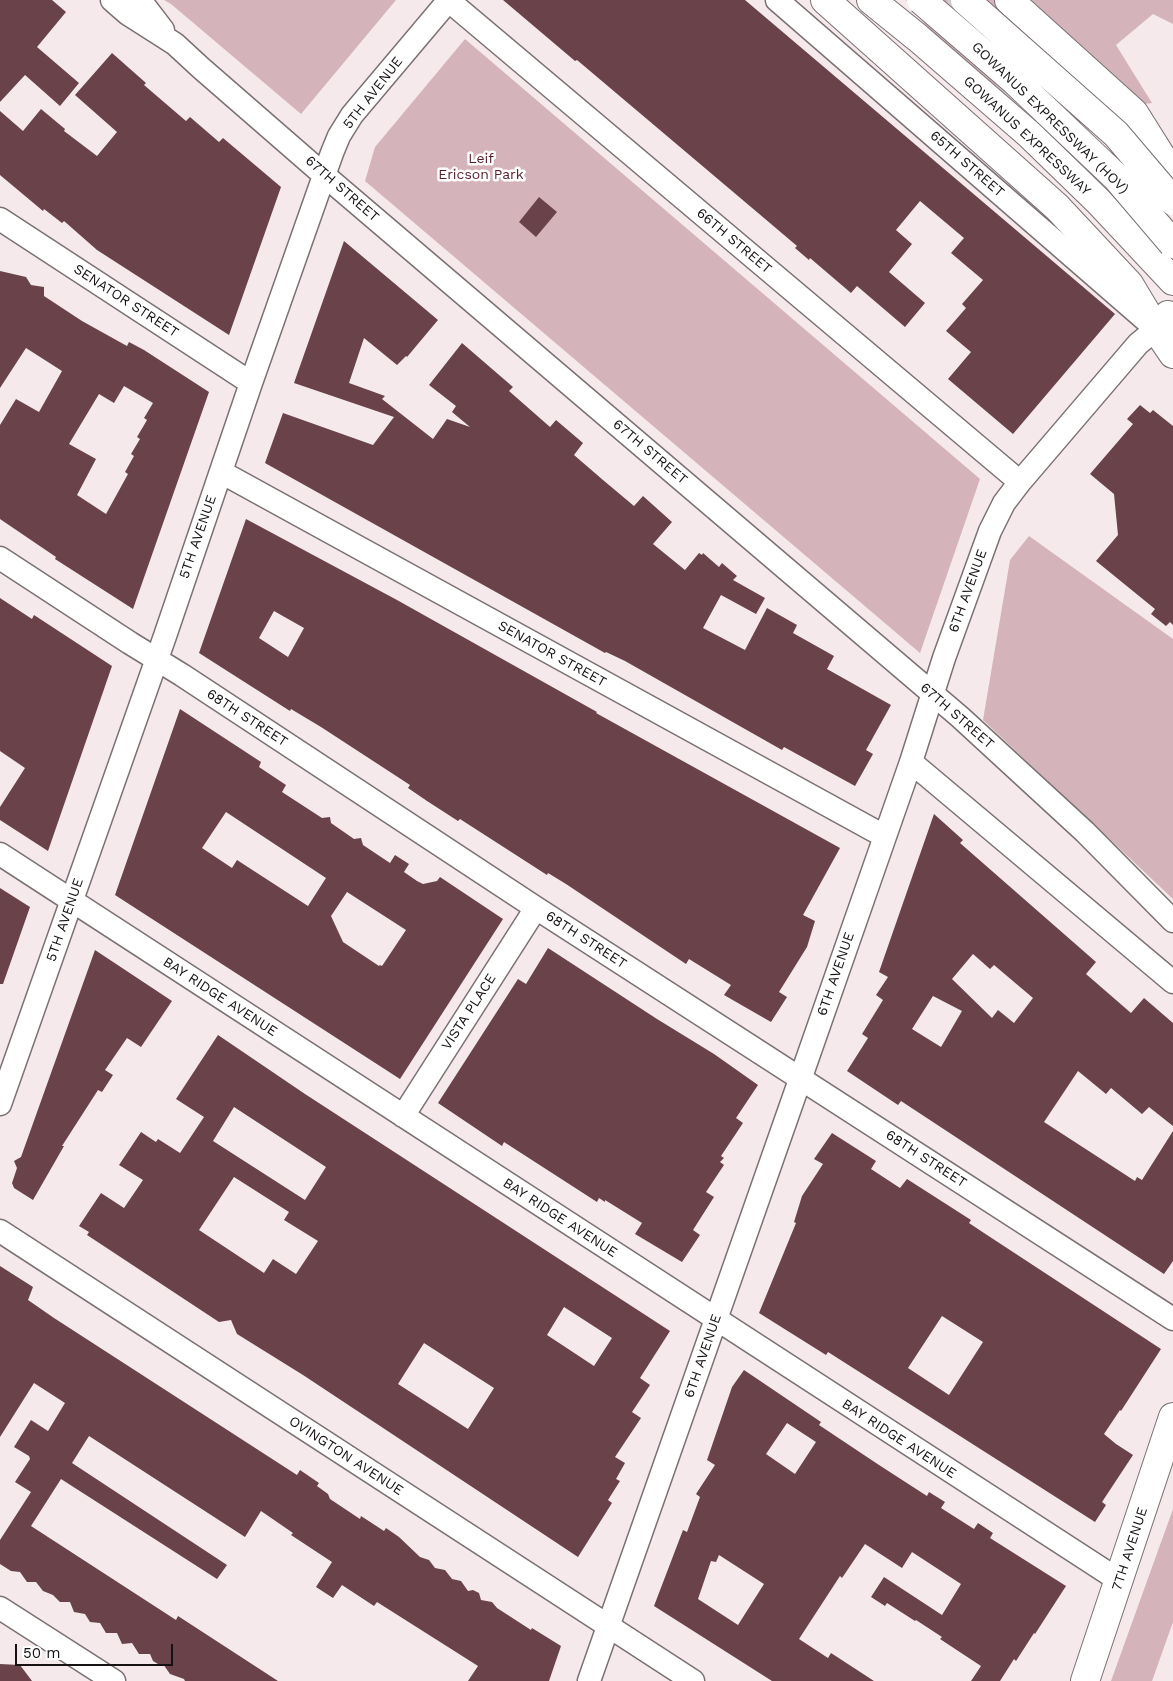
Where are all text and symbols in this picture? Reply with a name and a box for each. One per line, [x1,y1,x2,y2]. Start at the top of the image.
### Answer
street label: GOWANUS EXPRESSWAY (HOV) [968,38,1132,198]
street label: 5TH AVENUE [340,53,406,133]
street label: GOWANUS EXPRESSWAY [960,73,1094,199]
street label: 65TH STREET [926,127,1008,201]
park label: Leif Ericson Park [438,151,524,184]
street label: 67TH STREET [302,152,382,226]
street label: 66TH STREET [693,205,775,277]
street label: SENATOR STREET [70,261,182,341]
street label: 67TH STREET [609,416,691,488]
street label: 5TH AVENUE [176,493,220,581]
street label: 6TH AVENUE [945,547,991,635]
street label: SENATOR STREET [495,617,609,691]
street label: 67TH STREET [917,679,997,753]
street label: 68TH STREET [203,686,291,750]
street label: 5TH AVENUE [43,876,87,964]
street label: 68TH STREET [542,908,630,972]
street label: 6TH AVENUE [814,930,858,1018]
street label: BAY RIDGE AVENUE [160,954,280,1040]
street label: VISTA PLACE [438,971,500,1053]
street label: 68TH STREET [882,1127,970,1191]
street label: BAY RIDGE AVENUE [500,1175,620,1261]
street label: 6TH AVENUE [681,1312,725,1400]
street label: BAY RIDGE AVENUE [839,1396,959,1482]
street label: OVINGTON AVENUE [286,1413,406,1499]
street label: 7TH AVENUE [1109,1505,1151,1593]
scale bar [18,1634,175,1666]
text: 50 m [23,1644,60,1662]

